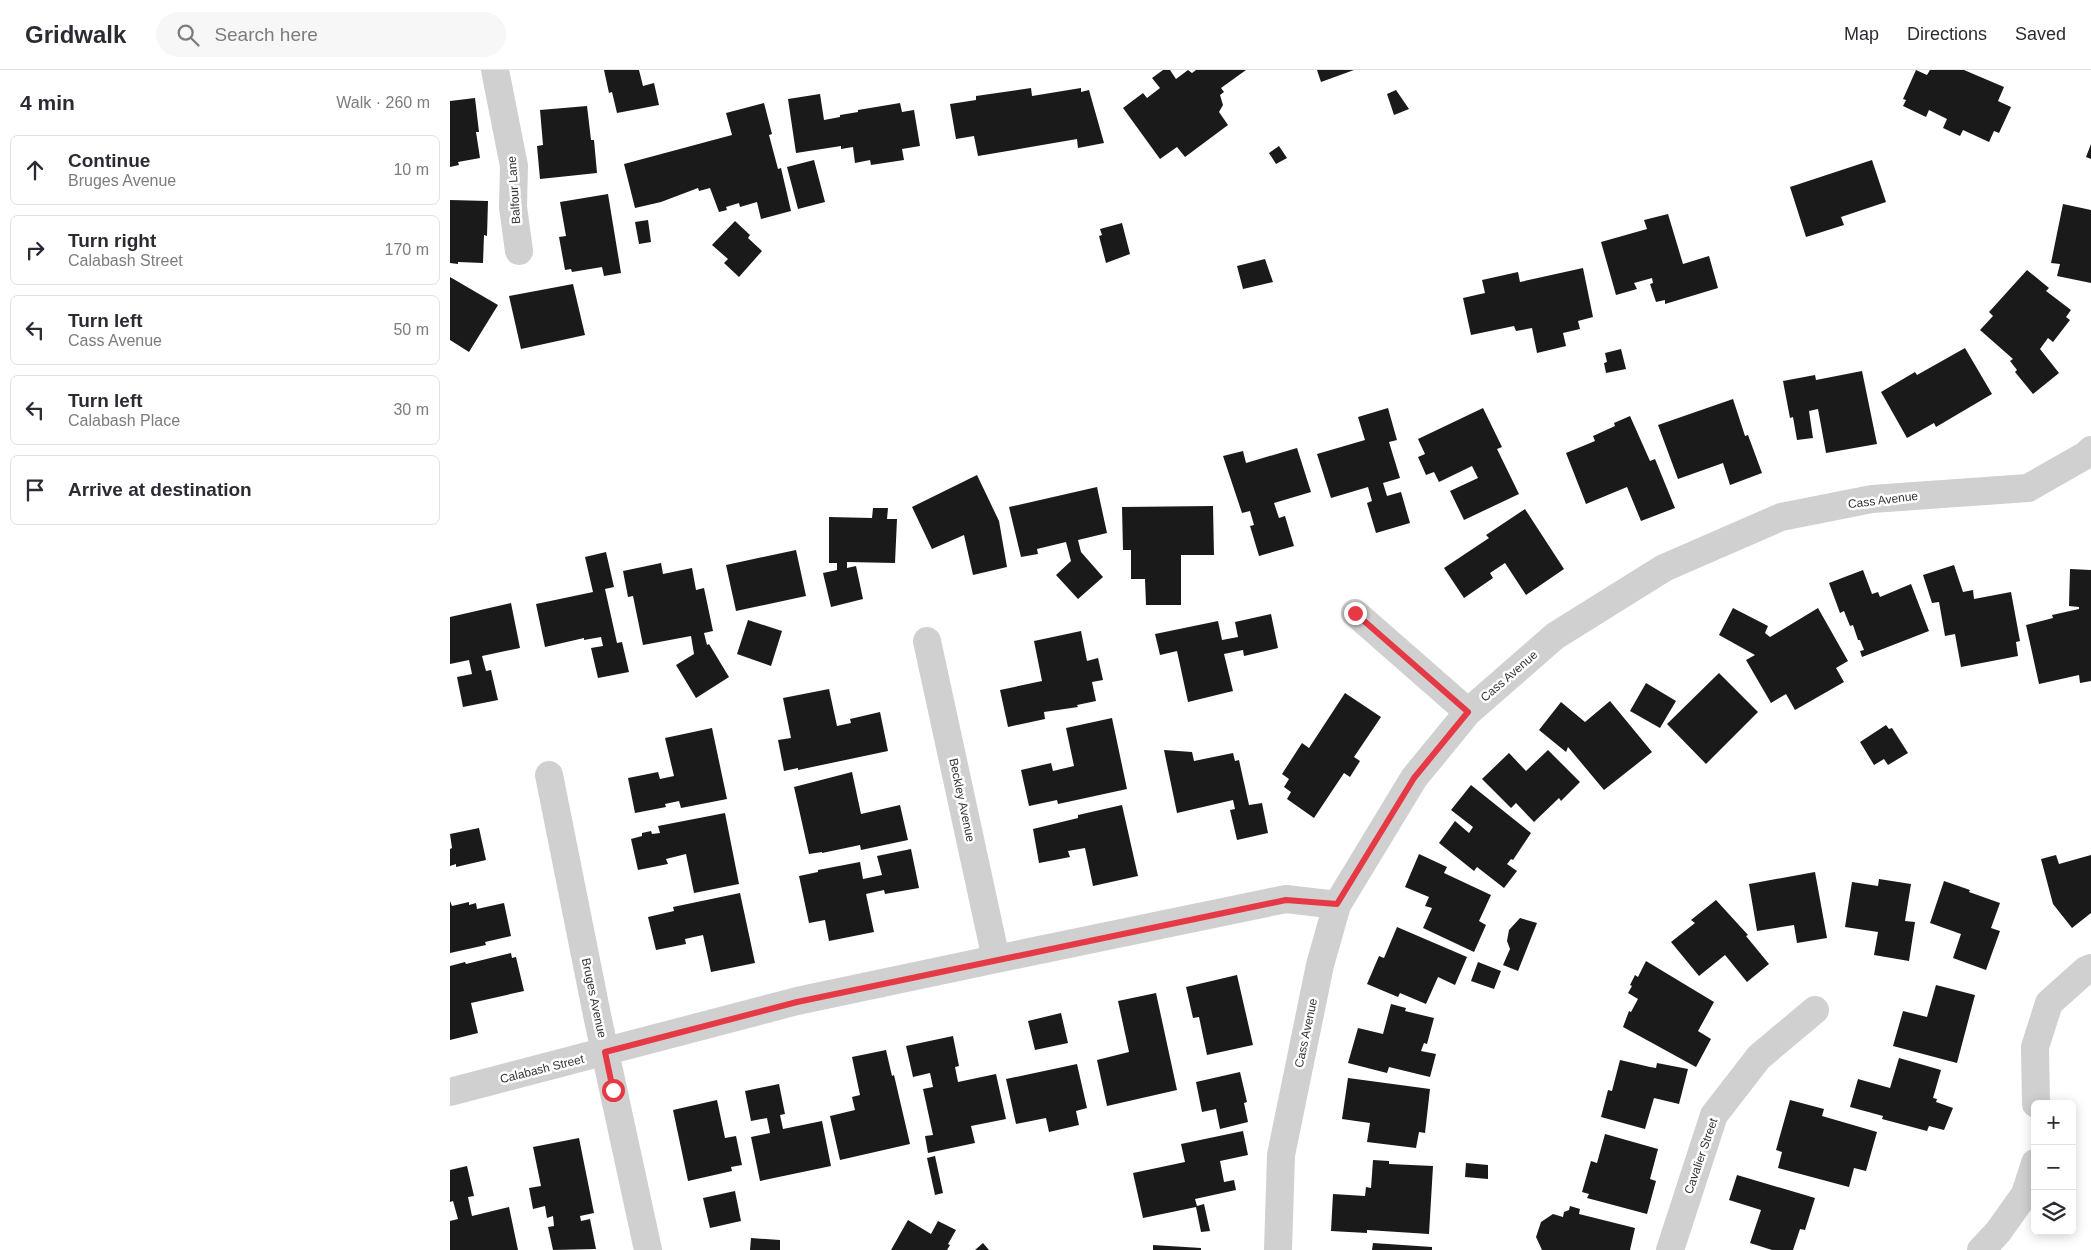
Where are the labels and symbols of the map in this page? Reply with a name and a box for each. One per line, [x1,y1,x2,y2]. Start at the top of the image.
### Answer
street label: Balfour Lane [505,155,523,224]
street label: Cass Avenue [1847,489,1919,511]
route end [1344,602,1367,625]
street label: Cass Avenue [1478,647,1540,704]
street label: Beckley Avenue [946,757,978,843]
street label: Bruges Avenue [579,957,609,1039]
street label: Cass Avenue [1292,997,1320,1069]
street label: Calabash Street [499,1052,586,1086]
route start [602,1079,625,1102]
street label: Cavalier Street [1681,1116,1721,1196]

